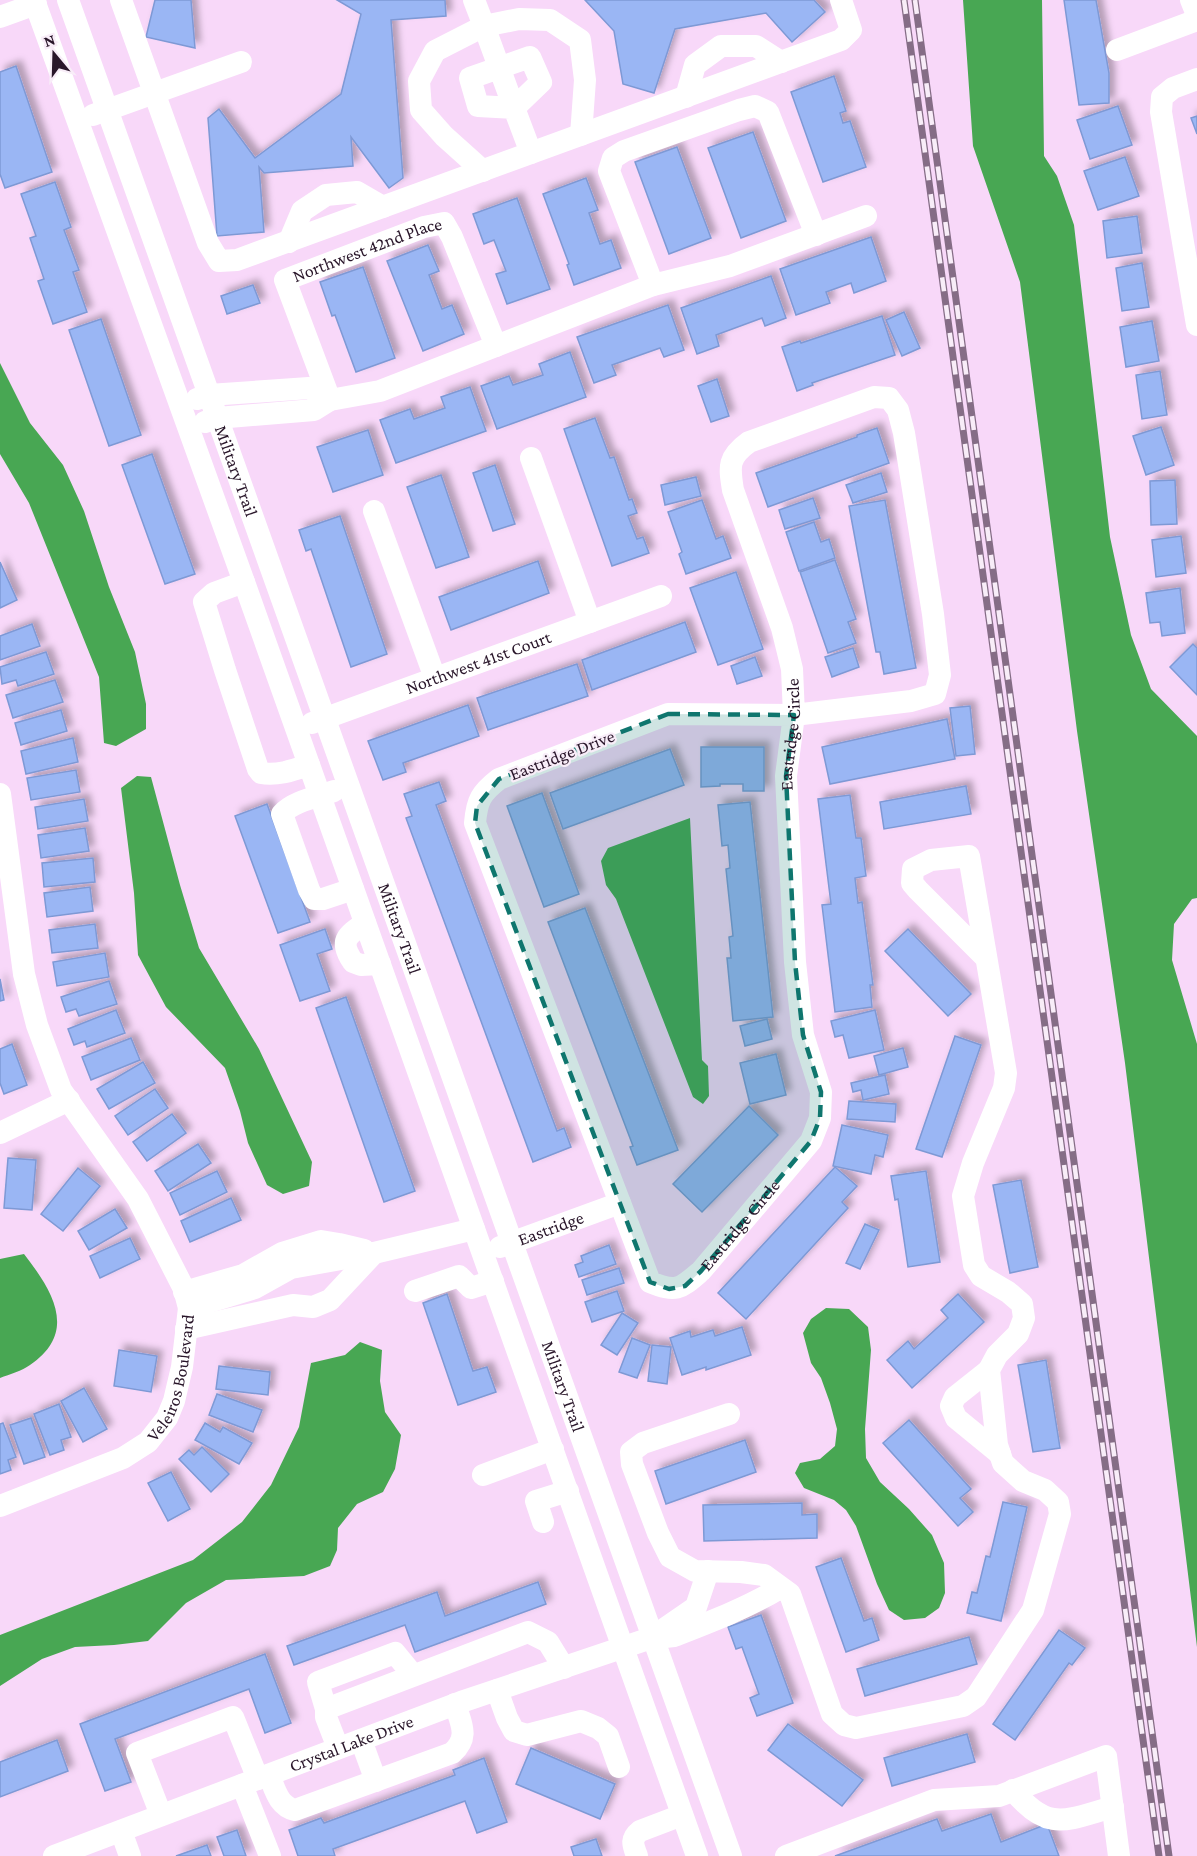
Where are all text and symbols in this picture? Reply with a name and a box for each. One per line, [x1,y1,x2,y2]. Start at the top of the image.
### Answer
north arrow [24,24,84,84]
text: N [41,30,57,50]
street label: Northwest 42nd Place [290,214,444,286]
street label: Military Trail [211,423,262,519]
street label: Northwest 41st Court [403,627,555,698]
street label: Eastridge Circle [776,678,804,791]
street label: Eastridge Drive [507,726,617,784]
street label: Military Trail [374,880,425,977]
street label: Eastridge Circle [696,1175,784,1275]
street label: Eastridge [515,1207,586,1250]
street label: Veleiros Boulevard [142,1313,198,1445]
street label: Military Trail [538,1338,589,1435]
street label: Crystal Lake Drive [287,1711,416,1776]

